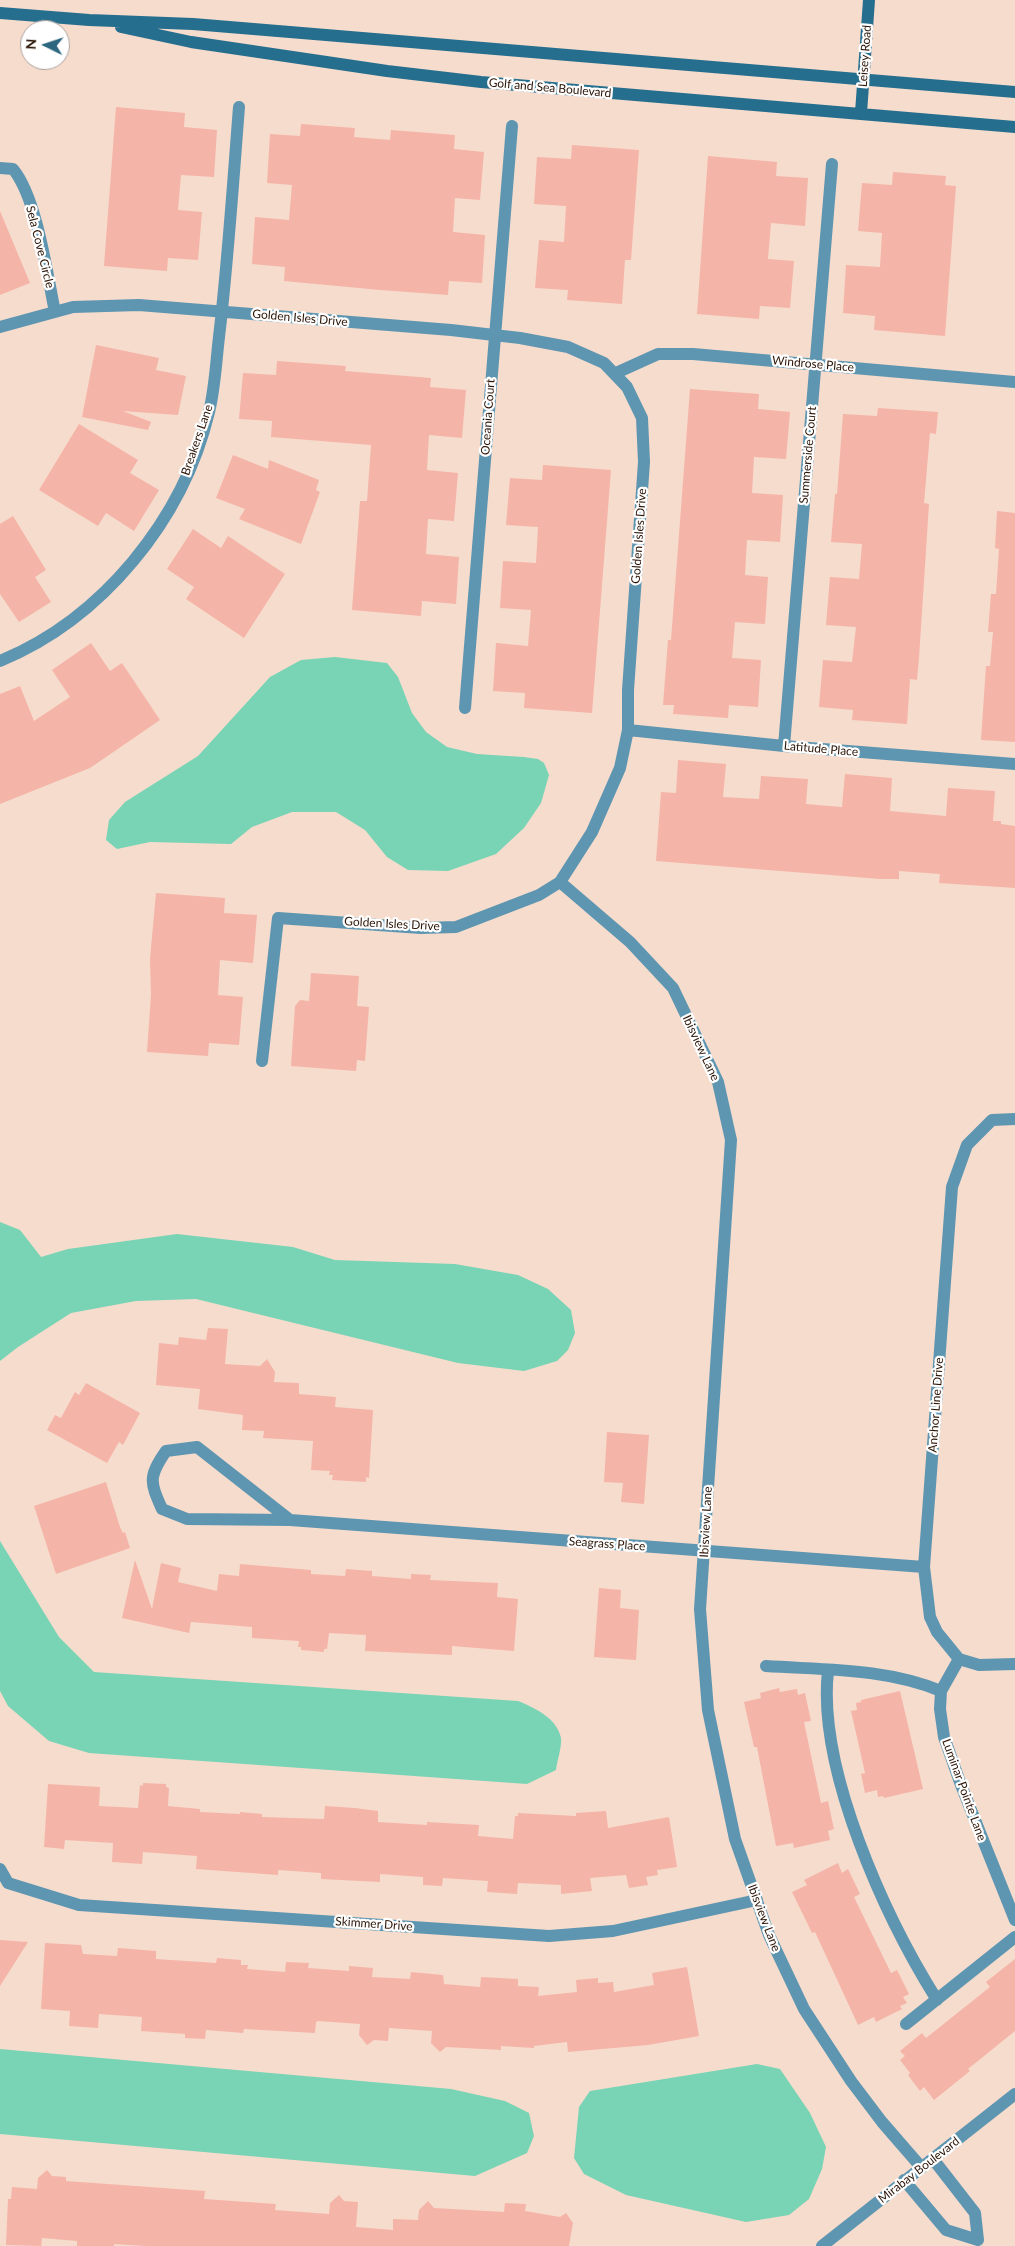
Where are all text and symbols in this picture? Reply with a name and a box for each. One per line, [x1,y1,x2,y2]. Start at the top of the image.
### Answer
north arrow [20,20,70,70]
street label: Leisey Road [856,24,874,88]
text: N [22,38,39,50]
street label: Golf and Sea Boulevard [488,75,612,101]
street label: Sela Cove Circle [23,204,57,290]
street label: Golden Isles Drive [252,307,348,329]
street label: Windrose Place [771,353,855,375]
street label: Oceania Court [478,379,498,455]
street label: Breakers Lane [178,403,216,477]
street label: Summerside Court [797,406,819,504]
street label: Golden Isles Drive [628,488,650,584]
street label: Latitude Place [783,739,859,759]
street label: Golden Isles Drive [344,914,440,934]
street label: Ibisview Lane [679,1013,723,1083]
street label: Anchor Line Drive [925,1357,947,1453]
street label: Ibisview Lane [697,1486,715,1558]
street label: Seagrass Place [568,1534,646,1554]
street label: Luminar Pointe Lane [939,1737,989,1843]
street label: Ibisview Lane [745,1882,783,1954]
street label: Skimmer Drive [335,1914,413,1934]
street label: Mirabay Boulevard [876,2134,962,2206]

